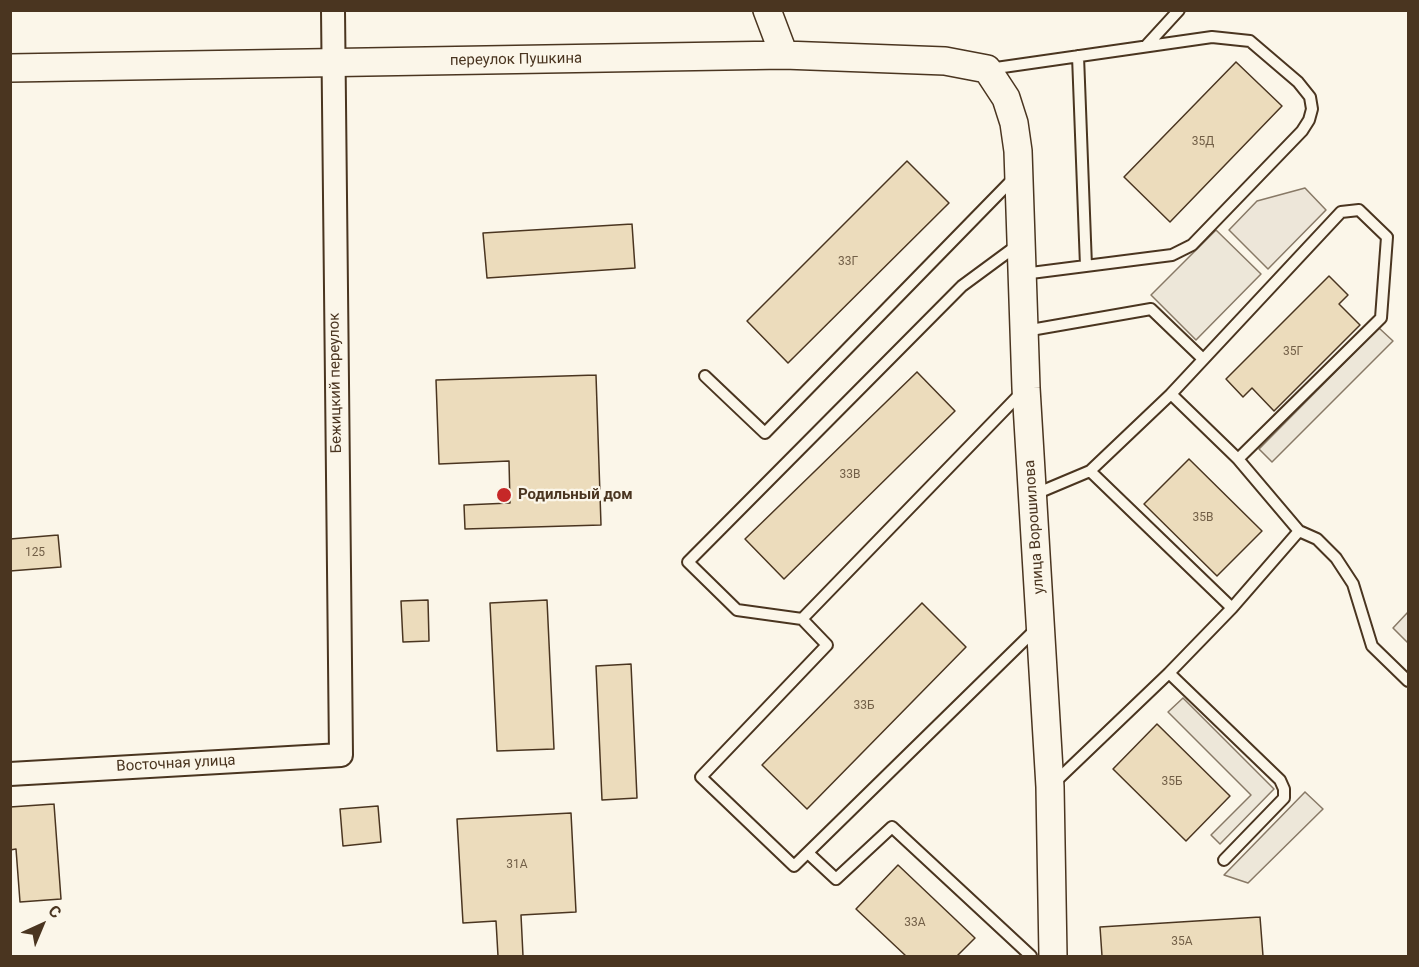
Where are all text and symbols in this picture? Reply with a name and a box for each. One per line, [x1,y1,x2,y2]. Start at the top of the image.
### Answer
street label: переулок Пушкина [450,50,582,70]
house number: 35Д [1192,135,1214,149]
house number: 33Г [838,255,858,269]
street label: Бежицкий переулок [326,313,346,453]
house number: 35Г [1283,345,1303,359]
street label: улица Ворошилова [1021,459,1049,595]
house number: 33В [840,468,860,482]
marker: Родильный дом [495,486,513,504]
place label: Родильный дом [518,486,633,504]
house number: 35В [1193,511,1213,525]
house number: 125 [25,546,45,560]
house number: 33Б [853,699,875,713]
street label: Восточная улица [116,752,236,776]
house number: 35Б [1161,775,1183,789]
house number: 31А [506,858,528,872]
north arrow [12,895,72,955]
text: С [44,901,65,922]
house number: 33А [904,916,926,930]
house number: 35А [1171,935,1193,949]

